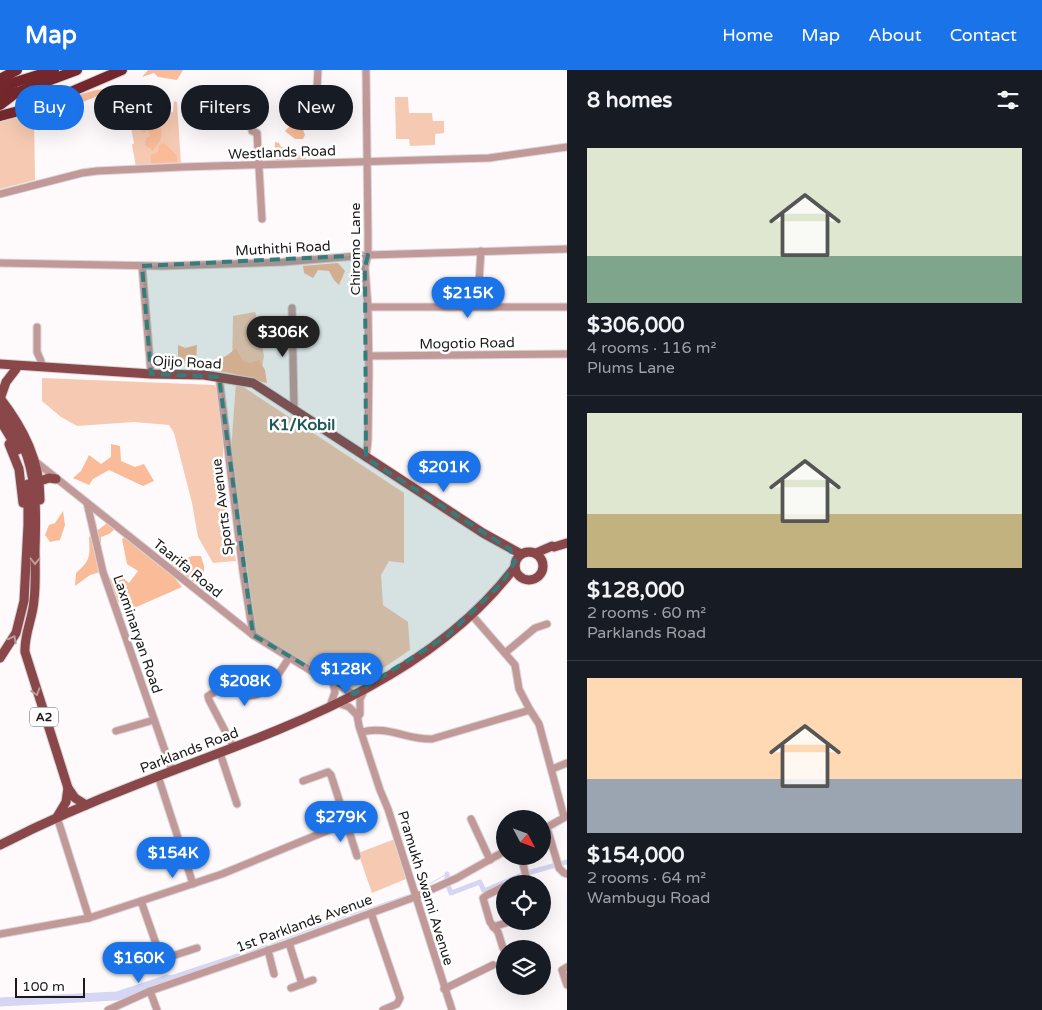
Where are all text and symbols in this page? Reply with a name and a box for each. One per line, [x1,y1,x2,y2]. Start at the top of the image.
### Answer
text: Map [25,21,77,50]
text: Home [722,24,773,46]
text: Map [801,24,840,46]
text: About [868,24,922,46]
text: Contact [950,24,1017,46]
chip: Buy [15,85,84,130]
chip: Rent [94,85,171,130]
chip: Filters [181,85,269,130]
chip: New [279,85,353,130]
icon: filters [994,86,1022,114]
text: 8 homes [587,88,672,113]
street label: Westlands Road [228,142,336,163]
icon: home [760,180,850,270]
street label: Chiromo Lane [347,203,364,295]
street label: Muthithi Road [235,238,331,259]
pin: $215K [433,276,503,319]
text: $215K [443,283,493,303]
text: $306,000 [587,313,685,338]
pin: $306K [248,316,318,358]
text: $306K [258,322,308,342]
street label: Mogotio Road [419,334,515,353]
text: 4 rooms · 116 m² [587,338,716,358]
street label: Ojijo Road [152,352,222,373]
text: Plums Lane [587,358,675,378]
district label: K1/Kobil [269,415,335,435]
icon: home [760,446,850,536]
pin: $201K [409,450,479,493]
text: $201K [419,457,469,477]
street label: Sports Avenue [208,458,237,556]
street label: Taarifa Road [150,535,226,601]
one-way arrow [30,557,40,565]
street label: Laxminaryan Road [109,573,166,696]
text: $128,000 [587,578,685,603]
text: 2 rooms · 60 m² [587,603,706,623]
text: Parklands Road [587,623,706,643]
one-way arrow [7,635,17,644]
pin: $128K [311,652,381,695]
text: $128K [321,659,371,679]
pin: $208K [210,664,280,707]
text: $208K [220,671,270,691]
one-way arrow [31,687,41,696]
road number: A2 [30,708,58,726]
icon: home [760,711,850,801]
street label: Parklands Road [138,724,241,777]
pin: $279K [306,800,376,843]
text: $279K [316,807,366,827]
street label: Pramukh Swami Avenue [394,809,457,968]
north arrow [496,810,551,865]
map controls [496,810,551,995]
pin: $154K [138,836,208,879]
text: $154K [148,843,198,863]
text: $154,000 [587,843,685,868]
text: 2 rooms · 64 m² [587,868,706,888]
button: locate [496,875,551,930]
text: Wambugu Road [587,888,710,908]
street label: 1st Parklands Avenue [234,891,375,956]
button: layers [496,940,551,995]
pin: $160K [104,942,174,984]
text: $160K [114,948,164,968]
scale bar [15,975,85,998]
text: 100 m [22,978,65,995]

